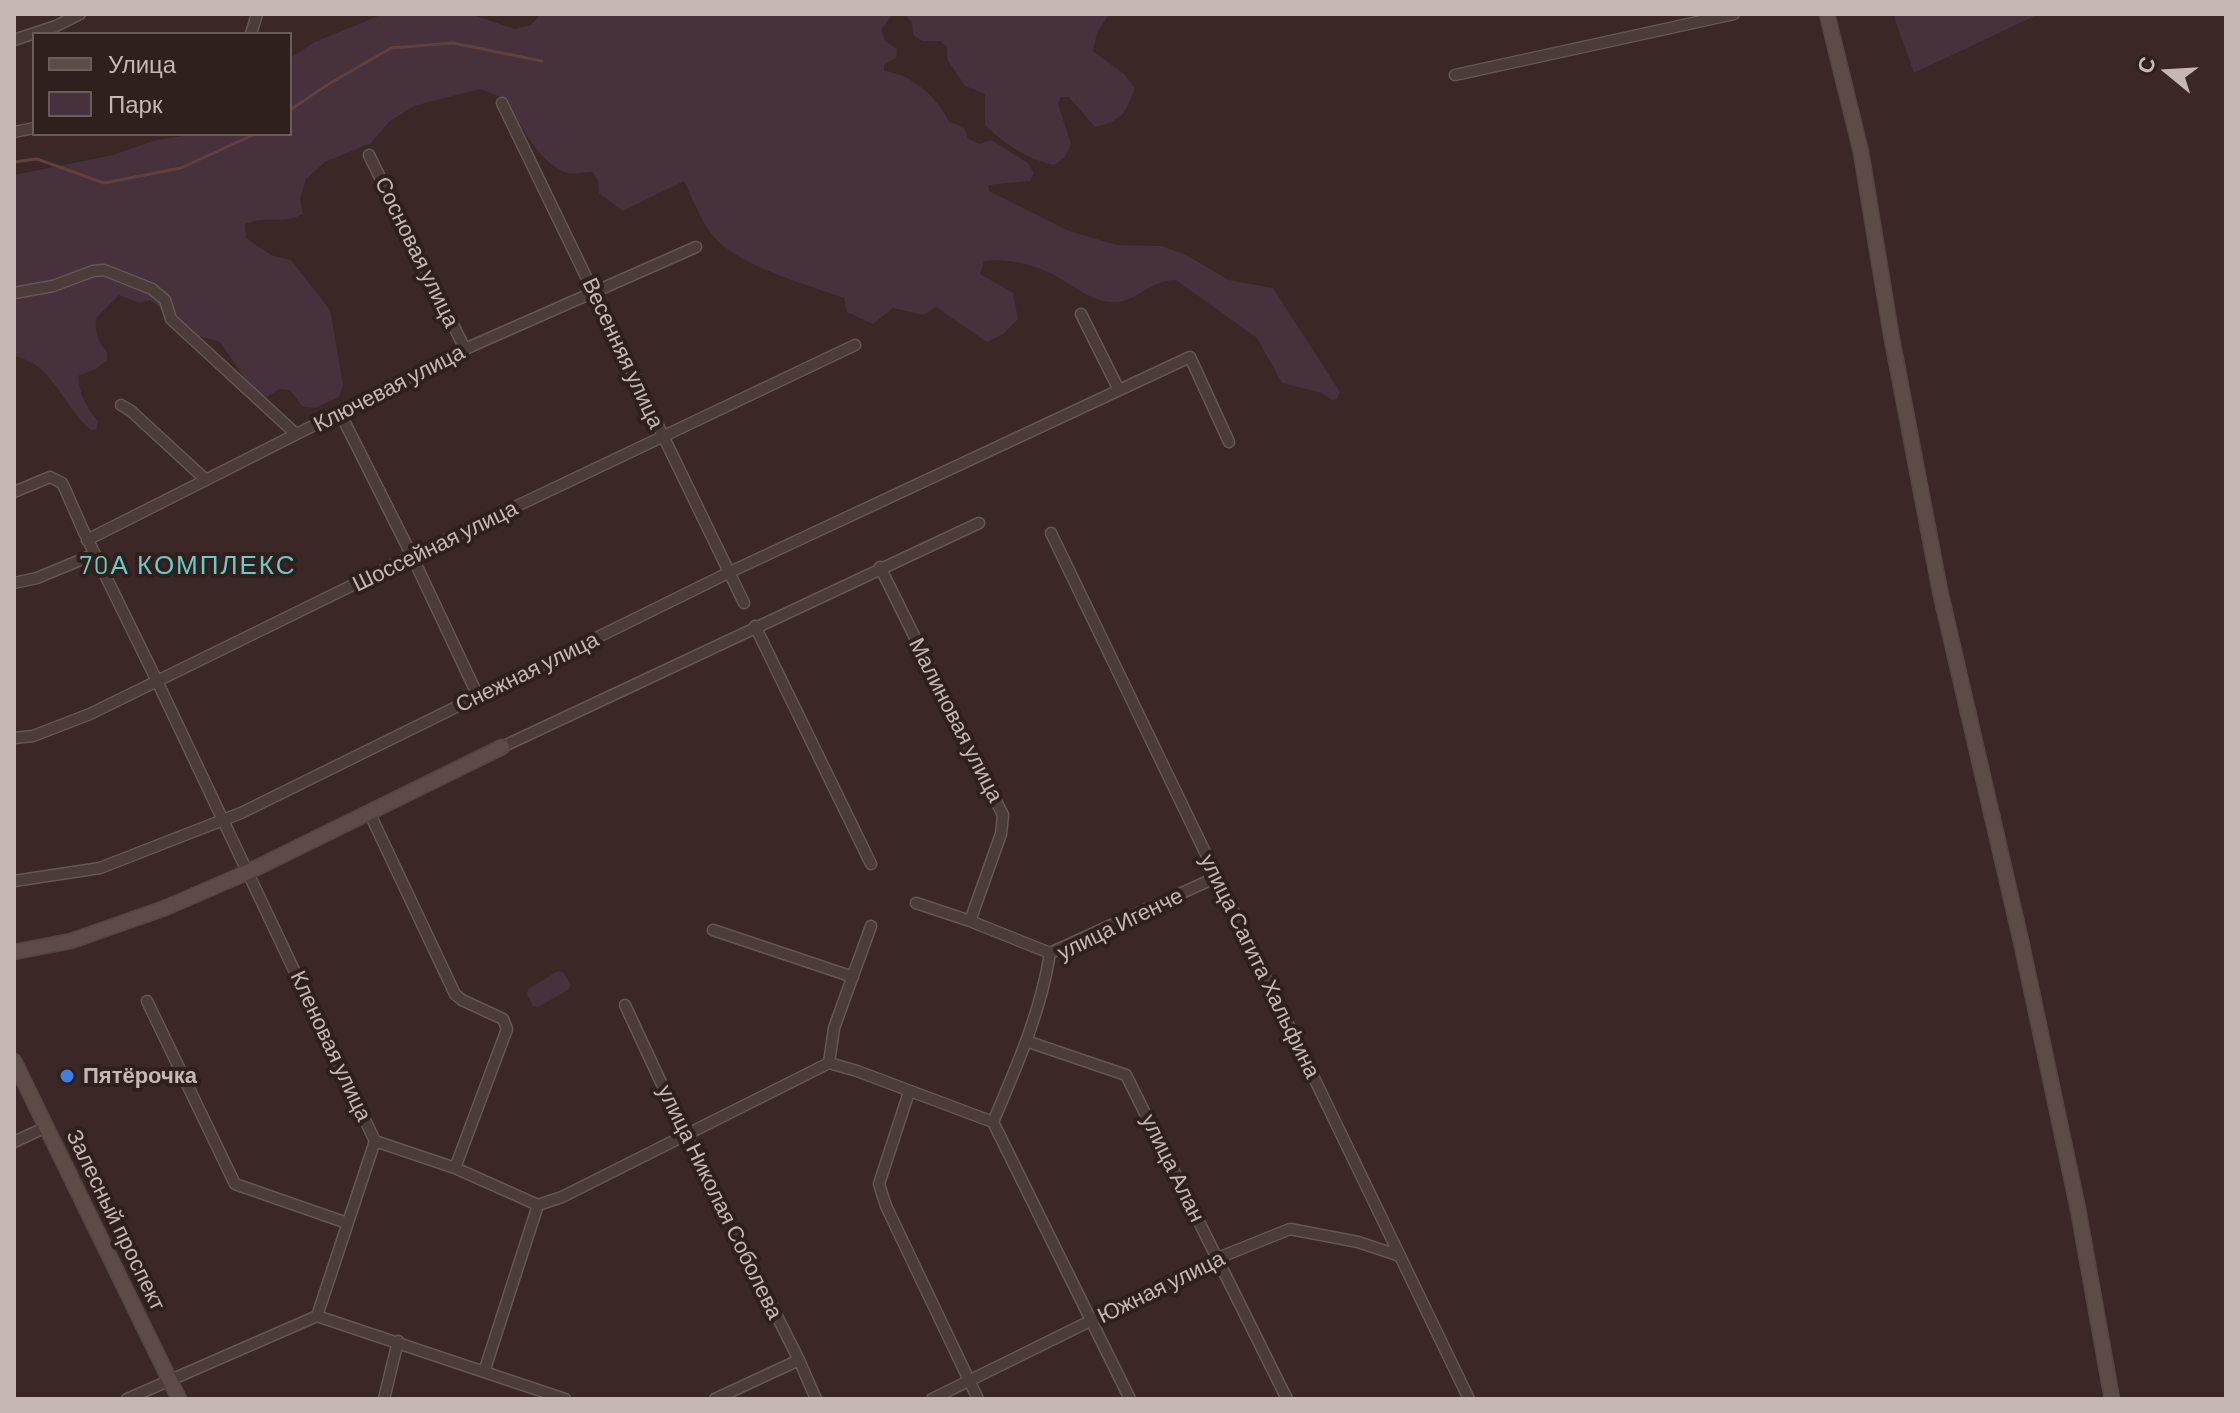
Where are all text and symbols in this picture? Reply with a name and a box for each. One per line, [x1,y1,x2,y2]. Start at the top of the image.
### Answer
legend [32,32,292,136]
north arrow [2128,32,2208,112]
text: Улица [108,49,176,78]
text: С [2130,53,2160,76]
text: Парк [108,89,162,118]
street label: Сосновая улица [369,173,465,331]
street label: Весенняя улица [577,273,669,433]
street label: Ключевая улица [309,339,469,437]
street label: Шоссейная улица [348,495,522,597]
district label: 70А КОМПЛЕКС [80,549,296,581]
street label: Снежная улица [451,626,603,718]
street label: Малиновая улица [903,633,1009,807]
street label: улица Сагита Хальфина [1194,850,1326,1082]
street label: улица Игенче [1053,882,1187,966]
street label: Кленовая улица [285,967,377,1125]
place label: Пятёрочка [83,1063,197,1089]
marker: Пятёрочка [58,1067,76,1085]
street label: улица Николая Соболева [652,1081,788,1323]
street label: улица Алан [1136,1110,1210,1226]
street label: Залесный проспект [61,1125,171,1315]
street label: Южная улица [1093,1245,1229,1329]

